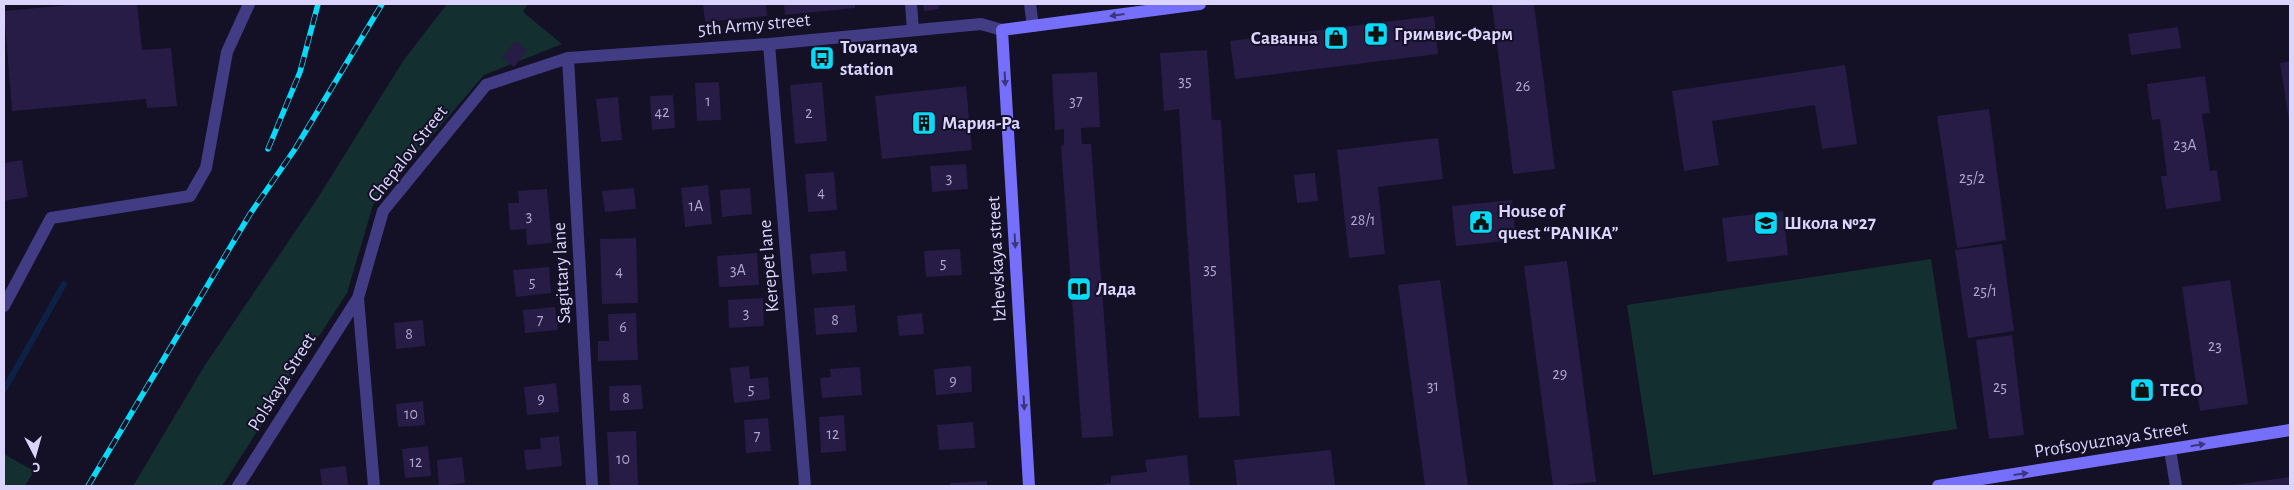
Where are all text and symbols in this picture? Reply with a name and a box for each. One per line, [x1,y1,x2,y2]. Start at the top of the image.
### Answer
street label: 5th Army street [697,11,811,39]
one-way arrow [1109,11,1125,19]
pharmacy icon: Гримвис-Фарм [1363,21,1389,47]
shop icon: Саванна [1323,25,1349,51]
place label: Гримвис-Фарм [1394,25,1513,44]
place label: Саванна [1251,29,1318,48]
place label: Tovarnaya station [840,38,918,79]
bus stop icon: Tovarnaya station [809,45,835,71]
one-way arrow [1002,71,1010,87]
house number: 35 [1178,73,1192,89]
house number: 26 [1516,78,1530,94]
house number: 1 [705,93,711,109]
house number: 37 [1069,93,1083,109]
street label: Chepalov Street [365,102,451,206]
house number: 42 [655,104,669,120]
house number: 2 [805,105,813,121]
building icon: Мария-Ра [911,110,937,136]
place label: Мария-Ра [942,114,1020,133]
house number: 23А [2173,137,2197,153]
house number: 3 [946,170,952,186]
house number: 25/2 [1959,170,1985,186]
house number: 4 [817,184,825,200]
street label: Izhevskaya street [984,196,1010,322]
house number: 1А [689,198,704,214]
place label: House of quest “PANIKA” [1498,202,1619,243]
house number: 3 [526,208,532,224]
public building icon: House of quest “PANIKA” [1468,209,1494,235]
school or university icon: Школа №27 [1753,210,1779,236]
house number: 28/1 [1351,212,1375,228]
place label: Школа №27 [1784,214,1876,233]
street label: Kerepet lane [755,219,783,313]
street label: Sagittary lane [550,222,574,324]
one-way arrow [1011,233,1019,249]
house number: 5 [940,255,946,271]
house number: 35 [1203,261,1217,277]
house number: 3А [730,262,747,278]
house number: 4 [615,263,623,279]
house number: 5 [529,274,535,290]
library icon: Лада [1066,276,1092,302]
place label: Лада [1096,280,1136,299]
house number: 25/1 [1973,283,1997,299]
house number: 3 [743,305,749,321]
house number: 7 [537,312,544,328]
house number: 8 [831,312,839,328]
house number: 6 [619,319,627,335]
house number: 8 [405,326,413,342]
street label: Polskaya Street [244,330,320,434]
house number: 23 [2208,338,2222,354]
house number: 29 [1553,366,1567,382]
house number: 9 [949,373,957,389]
shop icon: ТЕСО [2129,377,2155,403]
house number: 31 [1427,378,1439,394]
house number: 25 [1993,379,2007,395]
house number: 5 [748,381,754,397]
place label: ТЕСО [2160,381,2203,400]
house number: 8 [622,390,630,406]
house number: 9 [537,391,545,407]
one-way arrow [1020,395,1028,411]
house number: 10 [404,406,418,422]
street label: Profsoyuznaya Street [2033,418,2189,462]
house number: 12 [827,426,839,442]
house number: 7 [754,428,761,444]
north arrow [10,430,60,480]
one-way arrow [2191,441,2207,449]
house number: 10 [616,451,630,467]
house number: 12 [410,454,422,470]
text: С [31,460,41,474]
one-way arrow [2013,470,2029,478]

